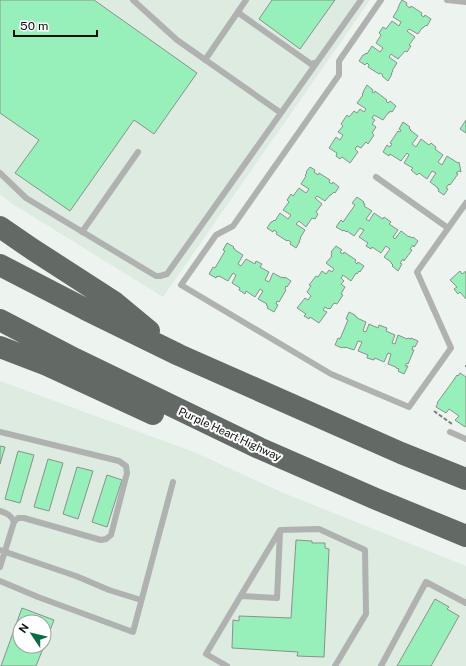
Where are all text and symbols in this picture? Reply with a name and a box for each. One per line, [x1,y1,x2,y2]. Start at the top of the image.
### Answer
scale bar [14,12,97,38]
text: 50 m [20,19,48,33]
street label: Purple Heart Highway [177,405,283,463]
north arrow [12,614,52,654]
text: N [16,621,31,635]

